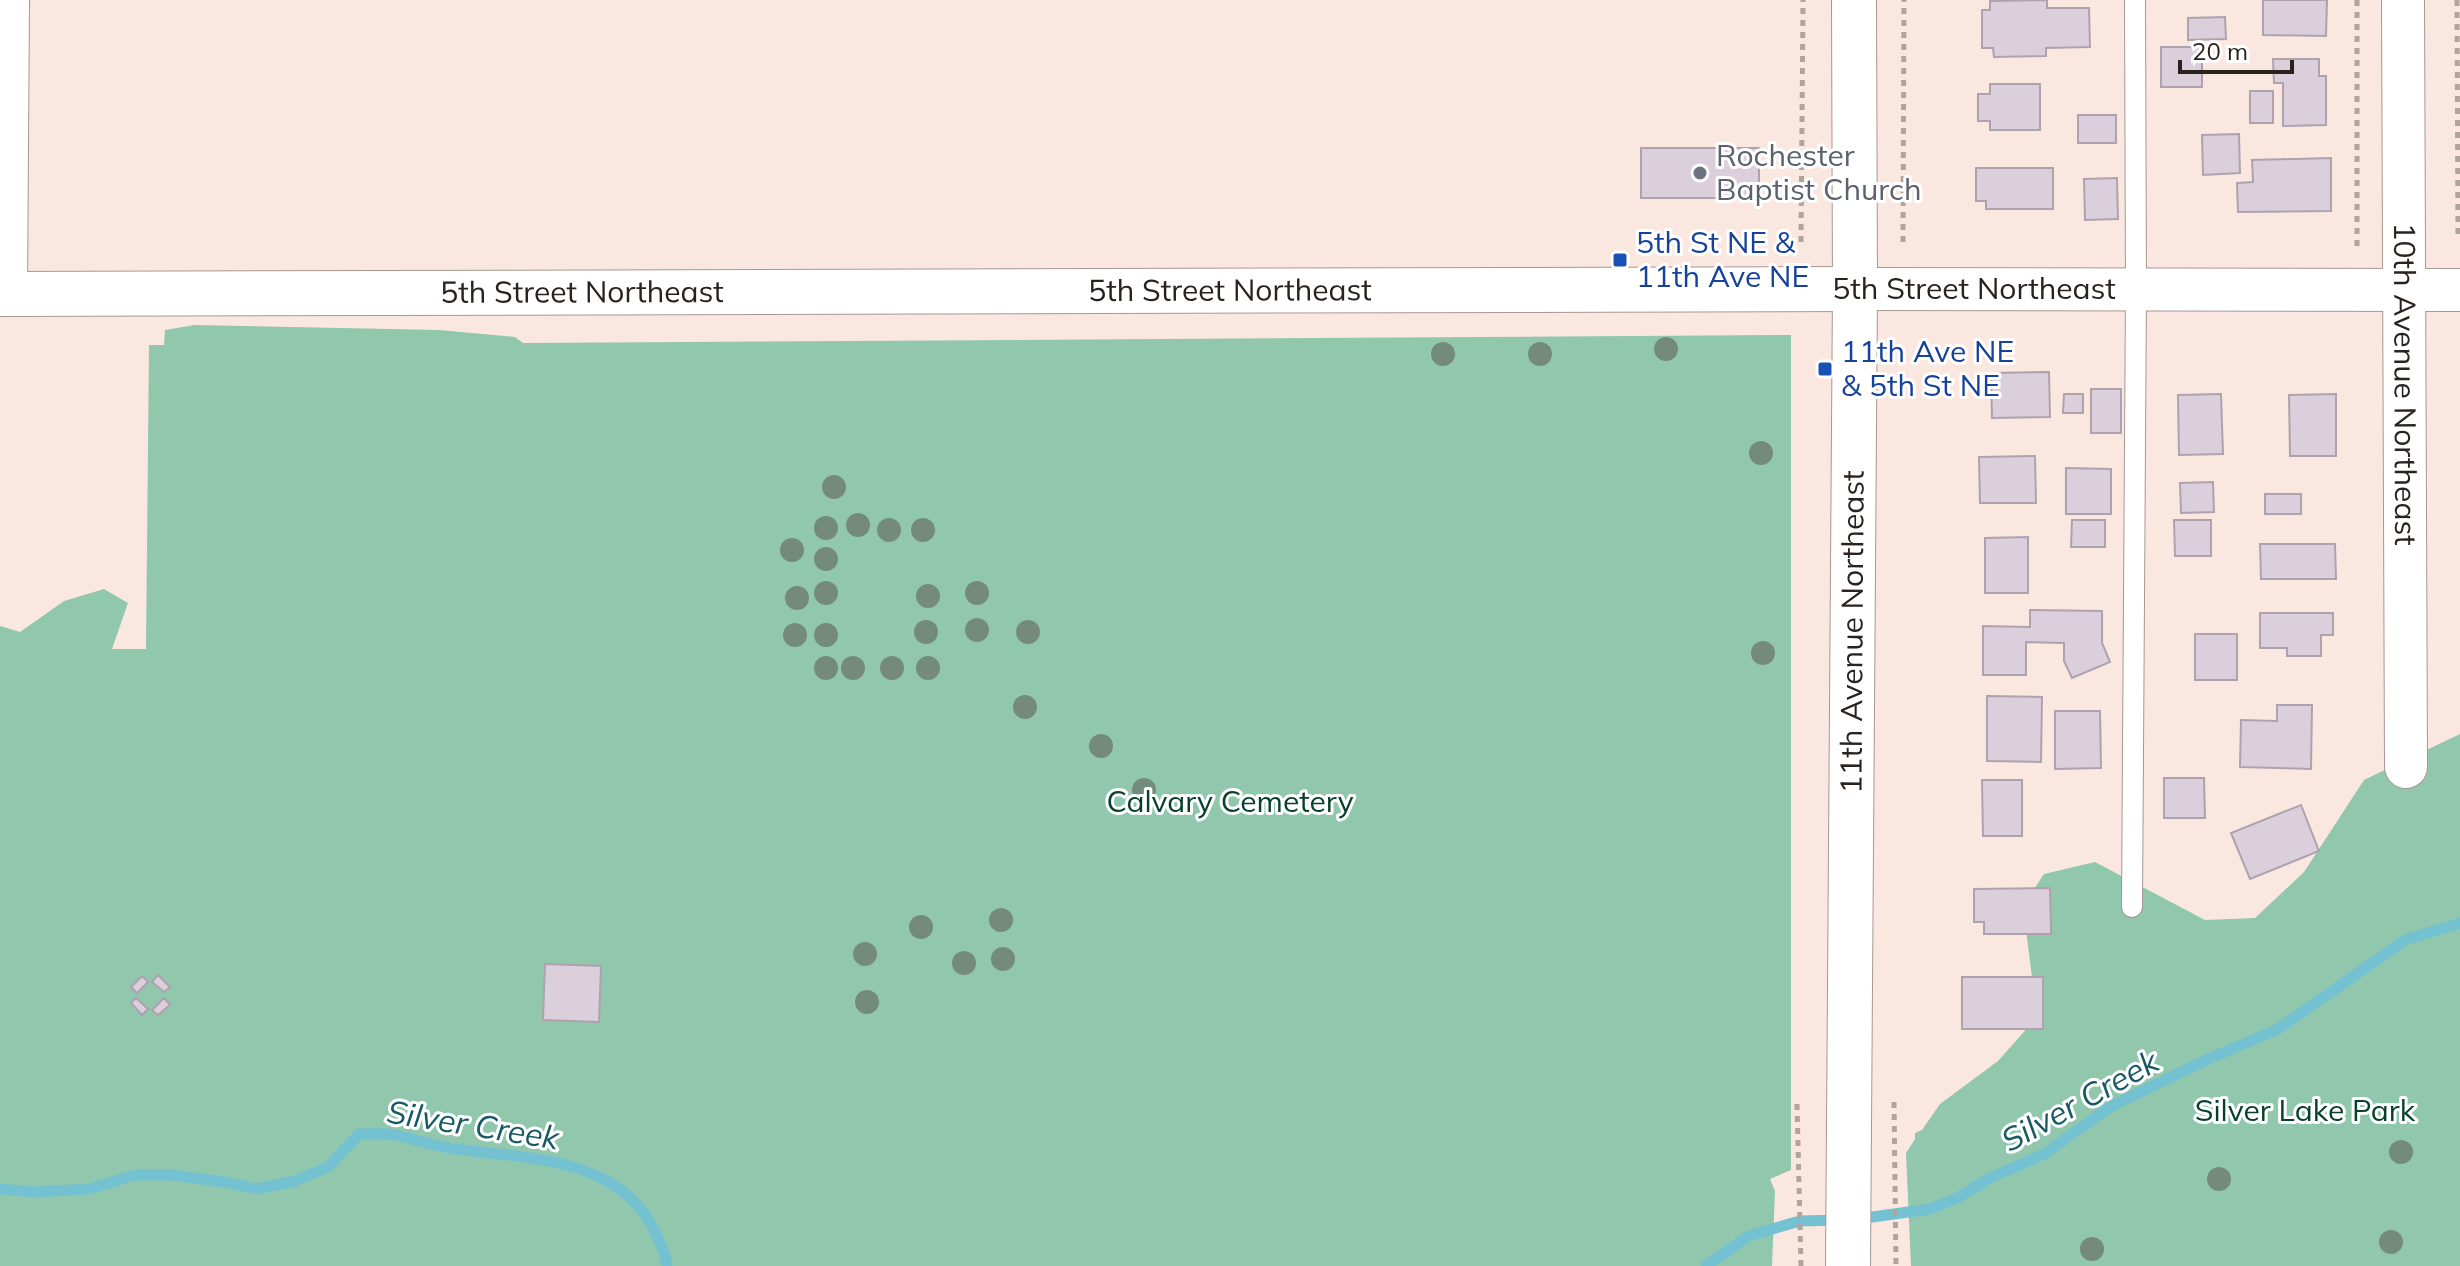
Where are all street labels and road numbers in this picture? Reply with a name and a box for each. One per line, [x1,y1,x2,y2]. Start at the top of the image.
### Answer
street label: 10th Avenue Northeast [2386,222,2425,546]
street label: 5th Street Northeast [1832,269,2116,307]
street label: 5th Street Northeast [1088,270,1372,309]
street label: 5th Street Northeast [440,272,724,311]
street label: 11th Avenue Northeast [1831,470,1872,794]

